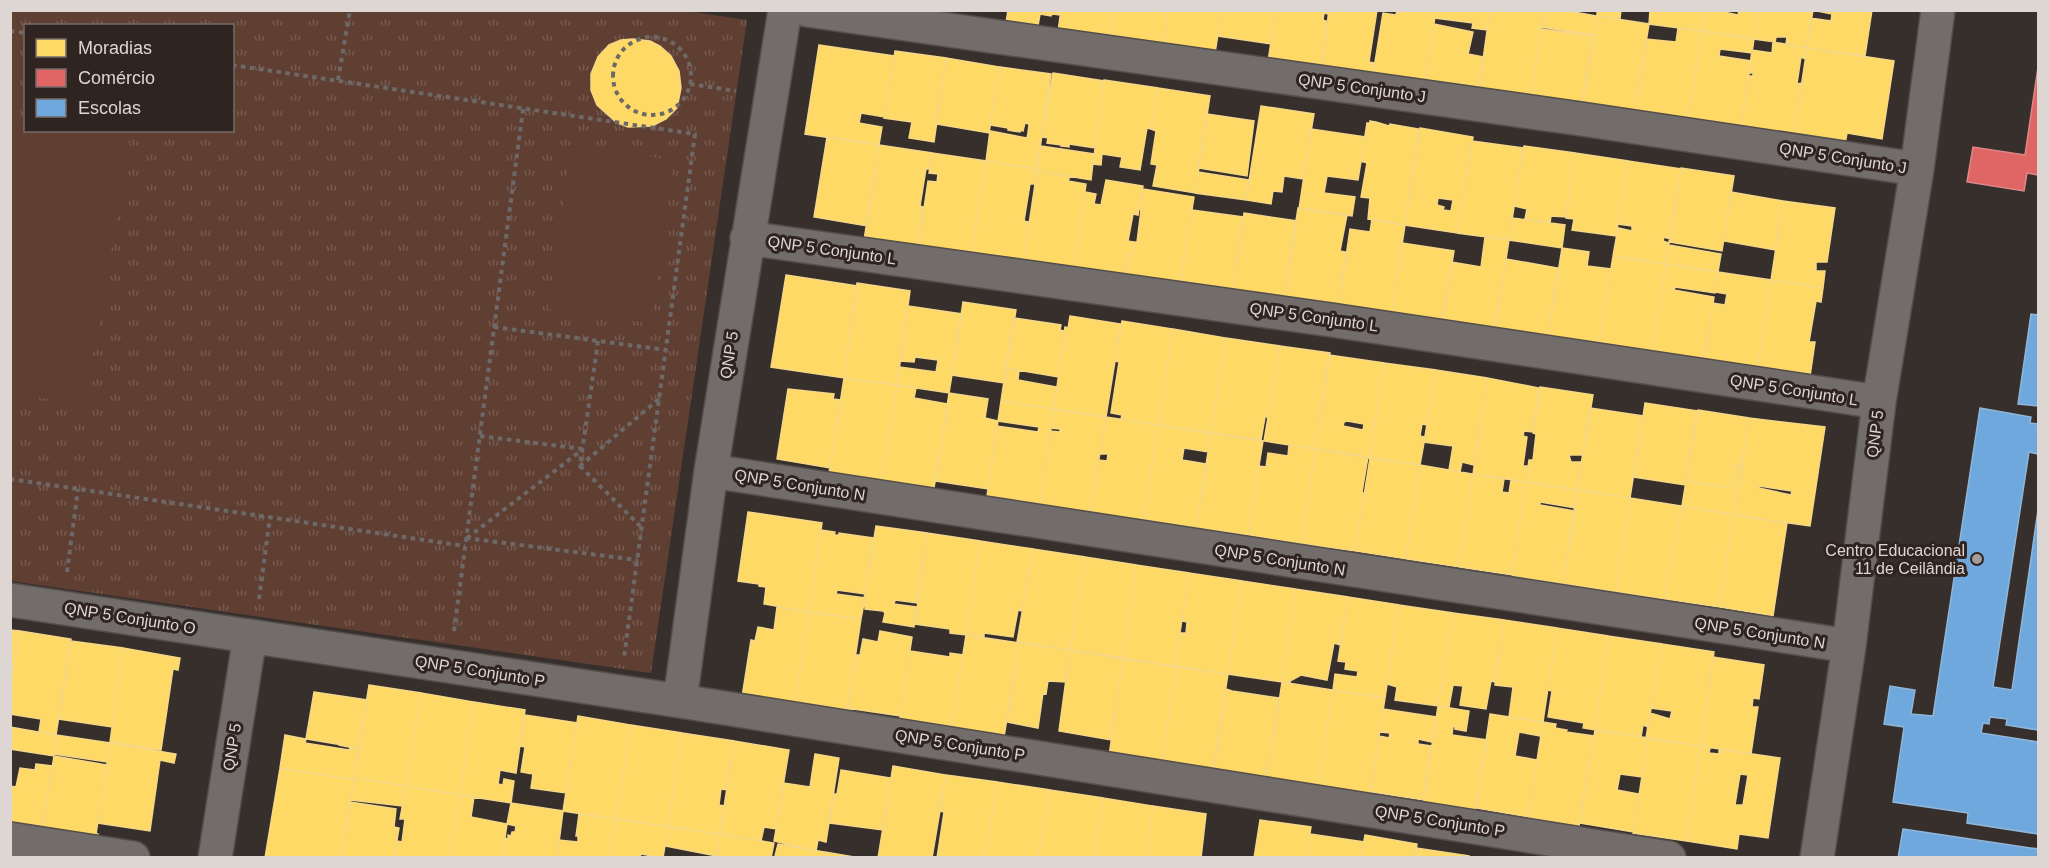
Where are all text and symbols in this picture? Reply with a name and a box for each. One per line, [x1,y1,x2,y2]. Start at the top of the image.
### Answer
legend [24,24,234,132]
text: Moradias [78,38,152,58]
text: Comércio [78,68,155,88]
street label: QNP 5 Conjunto J [1297,71,1427,105]
text: Escolas [78,98,141,118]
street label: QNP 5 Conjunto J [1778,140,1908,176]
street label: QNP 5 Conjunto L [767,233,897,267]
street label: QNP 5 Conjunto L [1249,300,1379,334]
street label: QNP 5 [717,330,741,380]
street label: QNP 5 Conjunto L [1729,371,1859,409]
street label: QNP 5 [1864,409,1886,459]
street label: QNP 5 Conjunto N [733,466,867,504]
street label: QNP 5 Conjunto N [1213,541,1347,579]
place label: Centro Educacional 11 de Ceilândia [1825,542,1965,577]
marker: Centro Educacional 11 de Ceilândia [1970,552,1984,566]
street label: QNP 5 Conjunto O [63,599,197,637]
street label: QNP 5 Conjunto N [1693,614,1827,652]
street label: QNP 5 Conjunto P [414,652,546,690]
street label: QNP 5 [220,722,244,772]
street label: QNP 5 Conjunto P [894,726,1026,764]
street label: QNP 5 Conjunto P [1374,802,1506,840]

